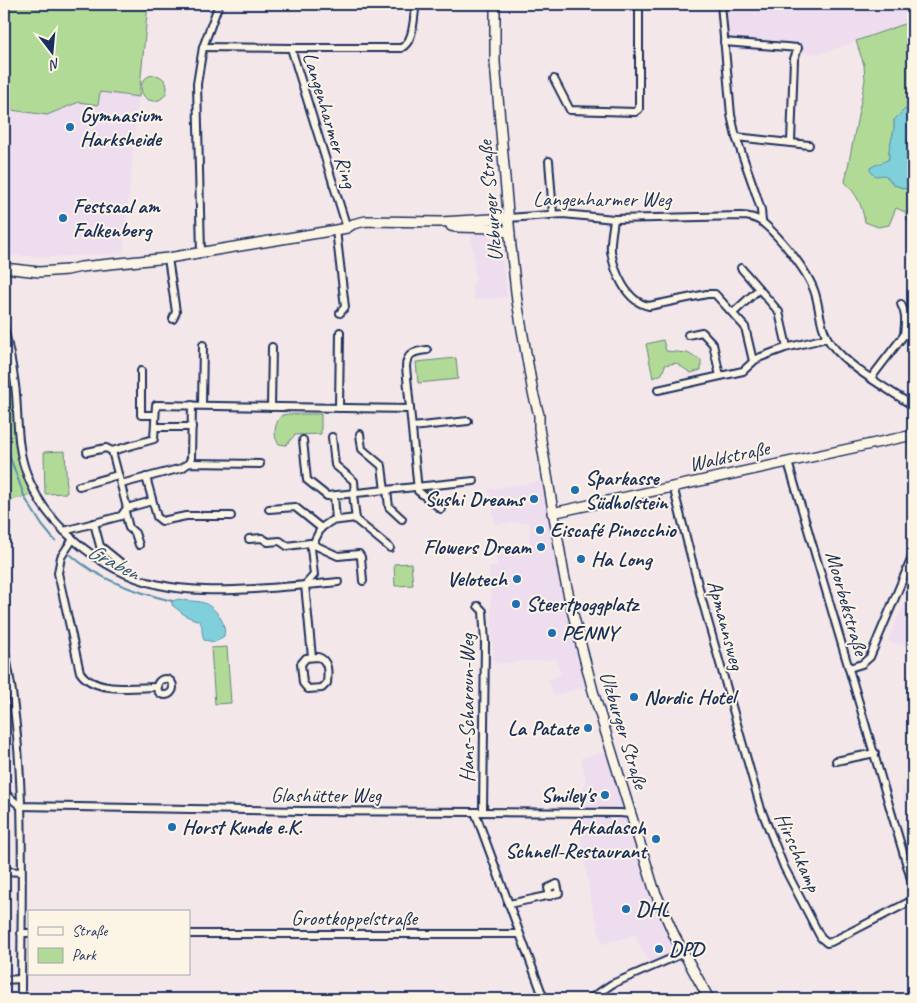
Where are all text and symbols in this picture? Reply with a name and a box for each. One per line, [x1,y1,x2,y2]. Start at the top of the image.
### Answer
north arrow [28,28,78,78]
street label: Langenharmer Ring [297,49,363,192]
text: N [47,55,62,74]
place label: Gymnasium Harksheide [80,102,163,152]
marker: Gymnasium Harksheide [64,121,76,133]
street label: Ulzburger Straße [472,137,508,263]
street label: Langenharmer Weg [533,186,672,212]
place label: Festsaal am Falkenberg [73,193,161,243]
marker: Festsaal am Falkenberg [57,212,69,224]
street label: Waldstraße [686,434,774,477]
place label: Sparkasse Südholstein [585,465,669,515]
marker: Sparkasse Südholstein [569,484,581,496]
place label: Sushi Dreams [424,486,527,512]
marker: Sushi Dreams [528,493,540,505]
place label: Eiscafé Pinocchio [550,517,677,543]
marker: Eiscafé Pinocchio [534,524,546,536]
place label: Flowers Dream [423,534,532,560]
water label: Graben [83,537,146,588]
marker: Flowers Dream [535,541,547,553]
place label: Ha Long [591,546,654,572]
street label: Moorbekstraße [820,548,875,660]
marker: Ha Long [575,553,587,565]
place label: Velotech [447,566,508,592]
marker: Velotech [511,573,523,585]
street label: Apmannsweg [702,577,751,674]
place label: Steertpoggplatz [526,591,640,617]
marker: Steertpoggplatz [510,598,522,610]
place label: PENNY [562,620,622,646]
marker: PENNY [546,627,558,639]
street label: Hans-Scharoun-Weg [454,632,480,783]
street label: Ulzburger Straße [594,668,655,794]
place label: Nordic Hotel [644,684,739,710]
marker: Nordic Hotel [628,691,640,703]
place label: La Patate [508,715,580,741]
marker: La Patate [582,722,594,734]
street label: Glashütter Weg [271,782,383,808]
place label: Smiley's [541,782,598,808]
marker: Smiley's [599,789,611,801]
street label: Hirschkamp [769,808,827,897]
place label: Horst Kunde e.K. [182,814,303,840]
place label: Arkadasch Schnell-Restaurant [505,814,649,864]
marker: Horst Kunde e.K. [166,821,178,833]
marker: Arkadasch Schnell-Restaurant [650,833,662,845]
place label: DHL [636,896,670,922]
marker: DHL [620,903,632,915]
street label: Grootkoppelstraße [291,905,419,931]
legend [28,910,190,976]
text: Straße [72,922,108,941]
place label: DPD [669,936,706,962]
marker: DPD [653,943,665,955]
text: Park [72,946,97,965]

